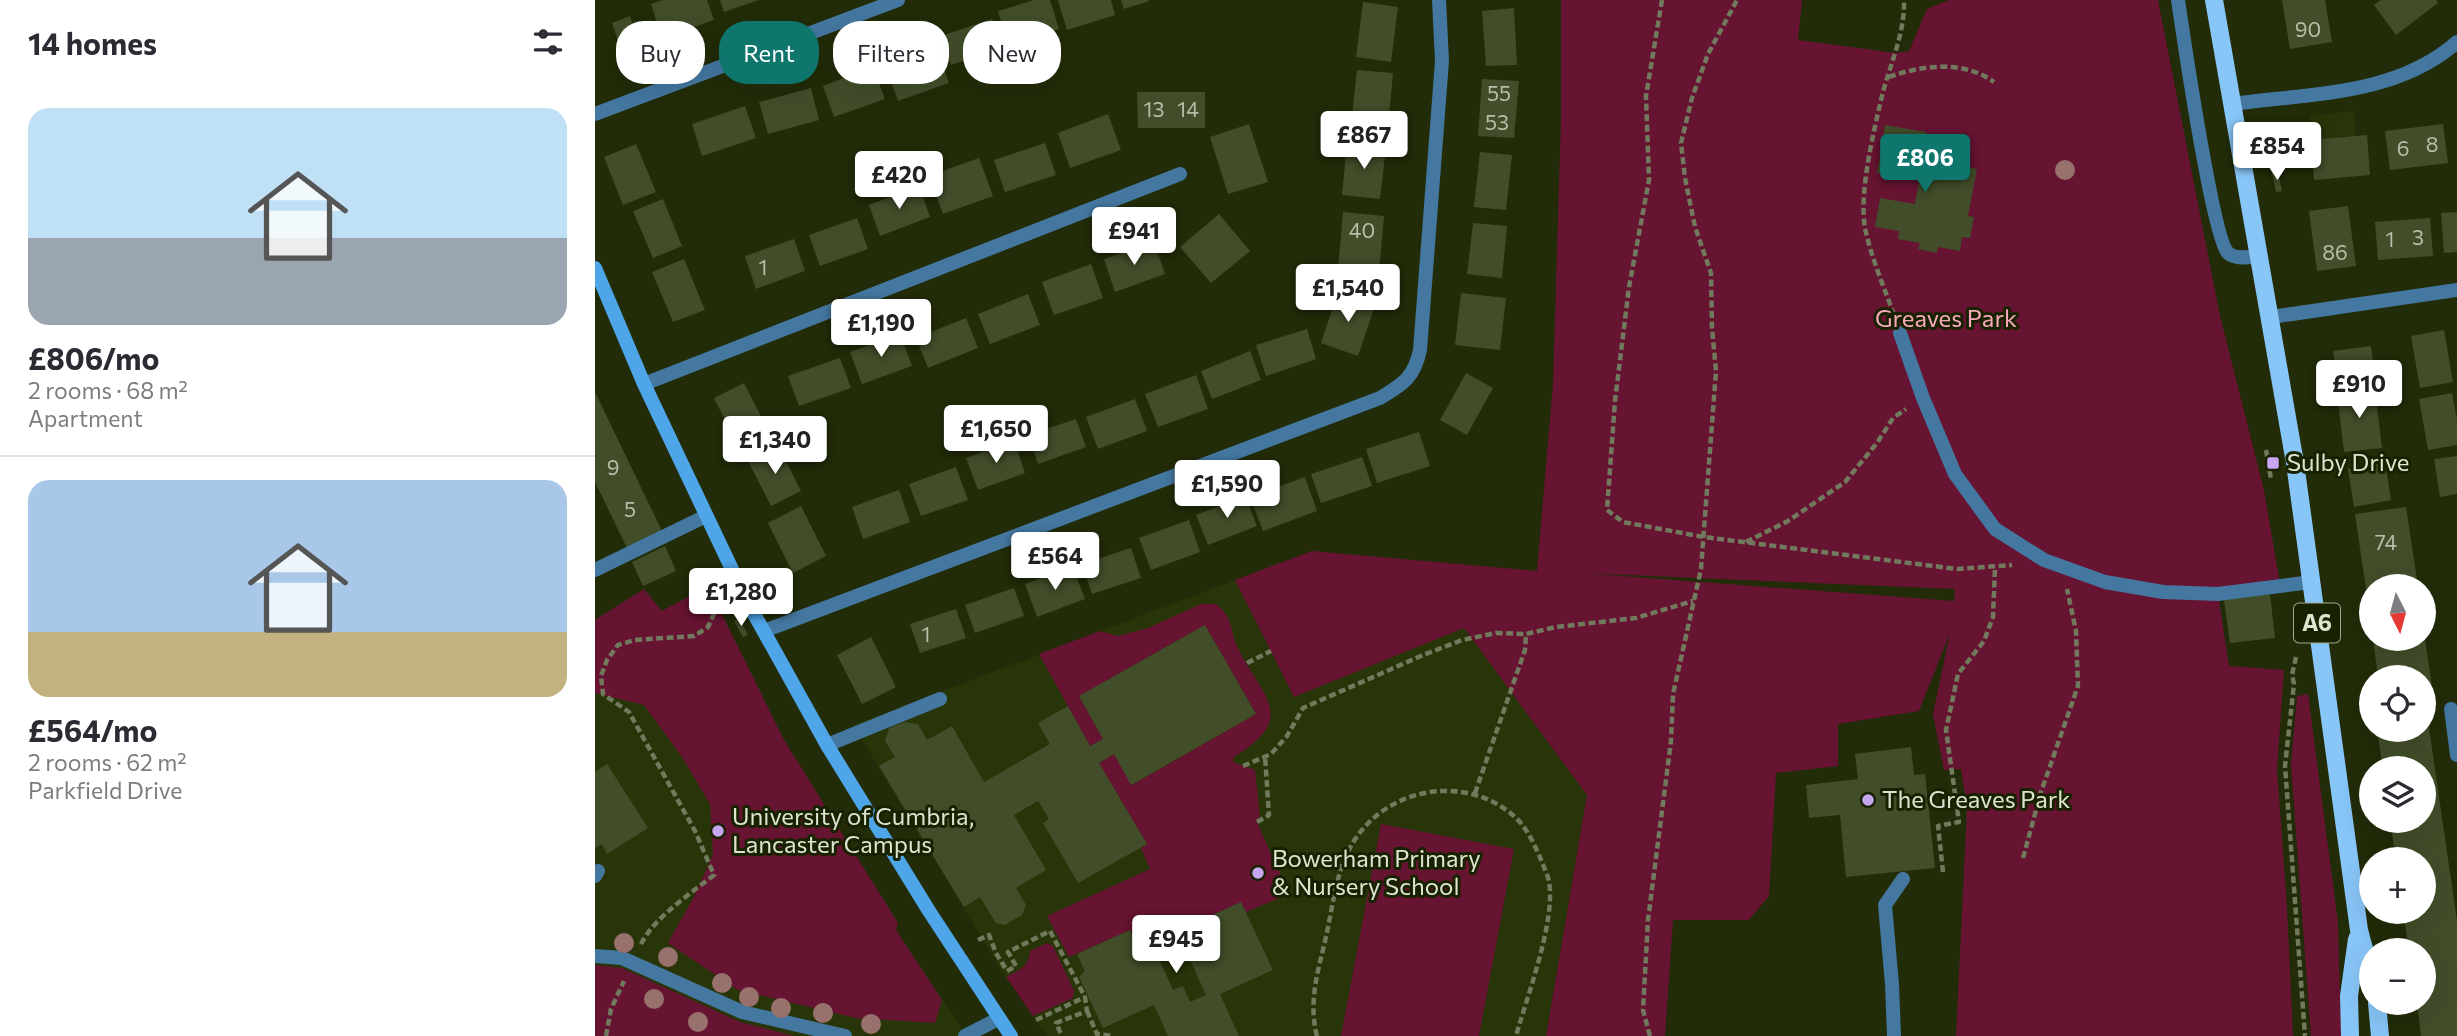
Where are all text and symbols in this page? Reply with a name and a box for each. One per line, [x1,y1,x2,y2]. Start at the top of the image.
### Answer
house number: 90 [2295,16,2321,41]
chip: Buy [616,21,705,84]
chip: Rent [719,21,819,84]
chip: Filters [833,21,949,84]
chip: New [963,21,1061,84]
icon: filters [529,23,567,61]
text: 14 homes [28,24,157,61]
house number: 55 [1487,80,1511,105]
house number: 13 [1144,96,1164,121]
house number: 14 [1177,96,1199,121]
house number: 53 [1485,109,1509,134]
pin: £867 [1323,111,1405,171]
text: £867 [1337,120,1391,148]
pin: £854 [2236,122,2318,182]
text: £854 [2249,131,2305,159]
house number: 8 [2426,131,2438,156]
pin: £806 [1884,134,1966,194]
house number: 6 [2397,135,2409,160]
text: £806 [1896,143,1954,171]
pin: £420 [858,152,940,211]
icon: home [235,153,361,279]
text: £420 [871,160,927,188]
pin: £941 [1093,208,1175,267]
text: £941 [1108,216,1160,244]
house number: 40 [1349,217,1375,242]
house number: 3 [2412,224,2424,249]
house number: 1 [2386,226,2394,251]
house number: 86 [2322,239,2348,264]
house number: 1 [759,254,767,279]
pin: £1,540 [1291,264,1405,324]
text: £1,540 [1312,273,1384,301]
pin: £1,190 [824,300,938,359]
park label: Greaves Park [1875,303,2017,332]
text: £1,190 [847,308,915,336]
text: £806/mo [28,339,159,376]
pin: £910 [2318,360,2400,420]
text: £910 [2332,369,2386,397]
text: 2 rooms · 68 m² [28,376,188,404]
text: Apartment [28,404,143,432]
pin: £1,650 [939,406,1053,465]
text: £1,650 [960,414,1032,442]
pin: £1,340 [718,416,832,476]
text: £1,340 [739,425,811,453]
place label: Sulby Drive [2287,447,2409,476]
house number: 9 [607,454,619,479]
marker: Sulby Drive [2265,455,2281,471]
pin: £1,590 [1170,461,1284,520]
text: £1,590 [1191,469,1263,497]
house number: 5 [624,496,636,521]
icon: home [235,525,361,651]
house number: 74 [2375,529,2398,554]
pin: £564 [1014,532,1096,592]
text: £564 [1027,541,1083,569]
pin: £1,280 [684,568,798,628]
north arrow [2359,574,2436,651]
map controls [2359,574,2436,1015]
text: £1,280 [705,577,777,605]
road number: A6 [2294,604,2340,642]
house number: 1 [922,621,930,646]
button: locate [2359,665,2436,742]
text: £564/mo [28,711,157,748]
text: 2 rooms · 62 m² [28,748,187,776]
button: layers [2359,756,2436,833]
text: Parkfield Drive [28,776,182,804]
place label: The Greaves Park [1882,784,2070,813]
marker: The Greaves Park [1860,792,1876,808]
place label: University of Cumbria, Lancaster Campus [732,801,974,858]
marker: University of Cumbria, Lancaster Campus [710,823,726,839]
place label: Bowerham Primary & Nursery School [1272,843,1481,900]
button: + [2359,847,2436,924]
marker: Bowerham Primary & Nursery School [1250,865,1266,881]
pin: £945 [1135,916,1217,975]
text: £945 [1148,924,1204,952]
button: − [2359,938,2436,1015]

